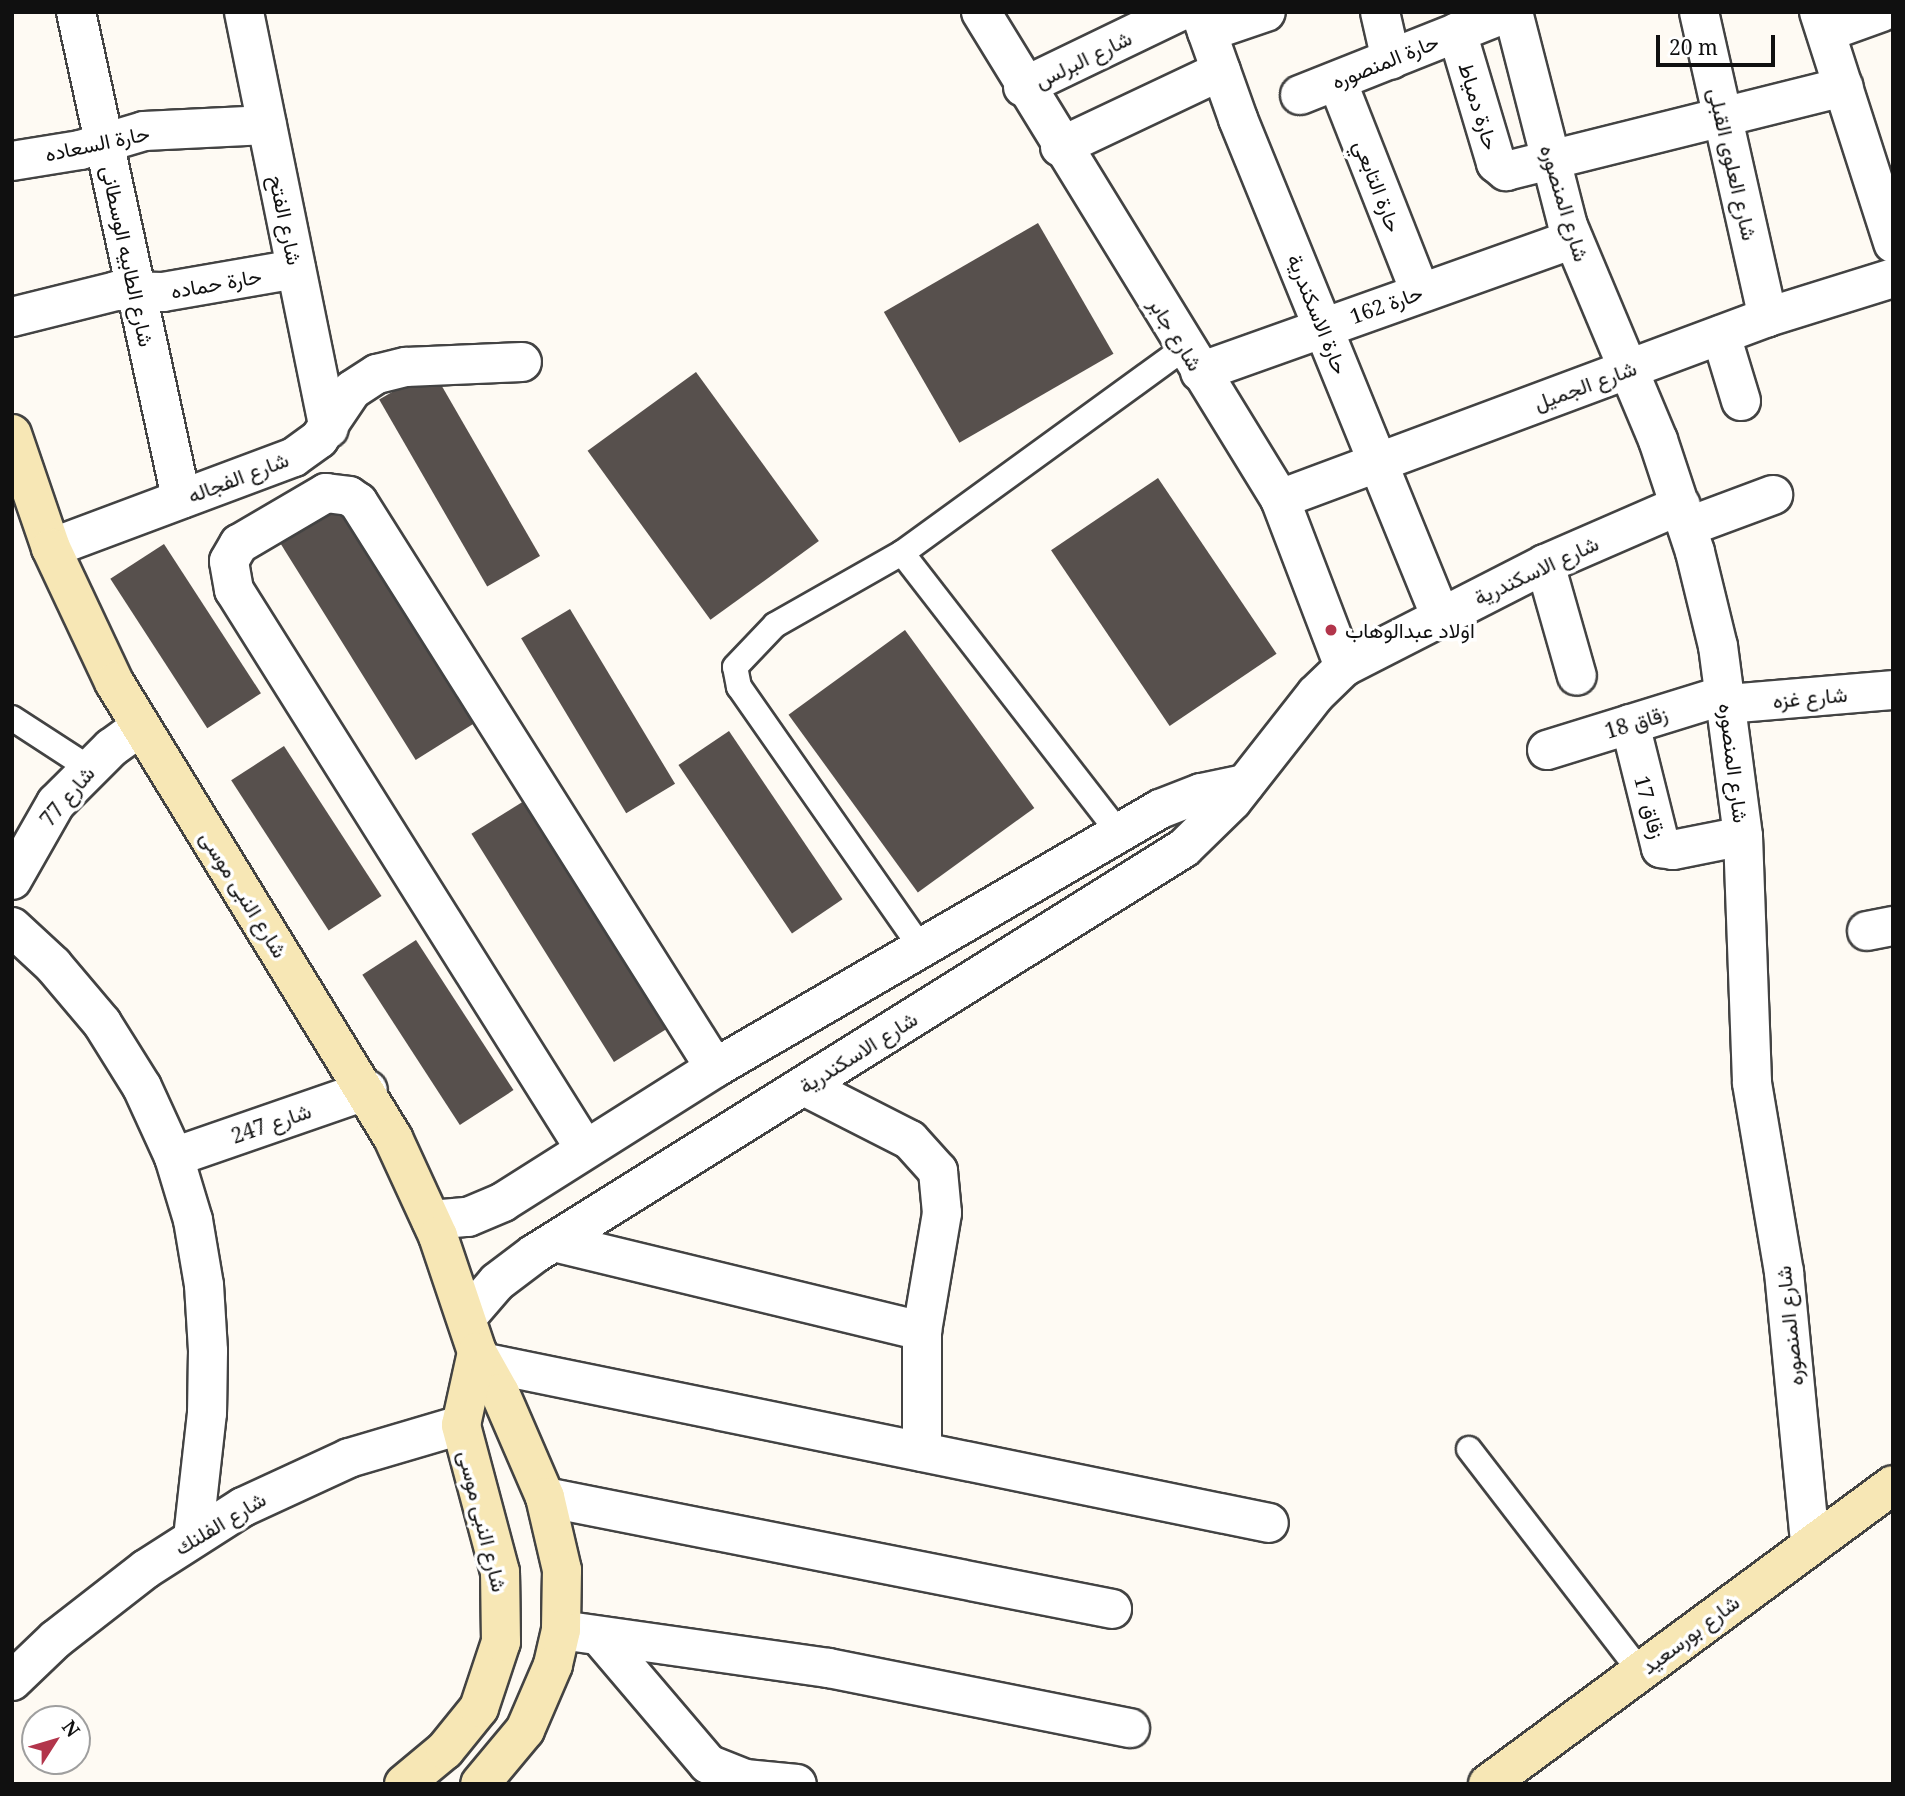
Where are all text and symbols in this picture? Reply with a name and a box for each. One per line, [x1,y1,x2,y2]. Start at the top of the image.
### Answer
scale bar [1660,21,1779,65]
street label: شارع البرلس [1030,25,1136,93]
street label: حارة المنصوره [1328,28,1442,94]
text: 20 m [1669,33,1718,61]
street label: حارة دمياط [1454,59,1504,153]
street label: شارع العلوى القبلى [1703,85,1763,243]
street label: حارة السعاده [42,120,152,166]
street label: حارة التابعي [1349,136,1407,236]
street label: شارع المنصوره [1535,142,1595,264]
street label: شارع الطابيه الوسطانى [96,163,160,349]
street label: شارع الفتح [264,173,308,267]
street label: حارة الاسكندرية [1282,250,1354,378]
street label: حارة حماده [169,263,263,303]
street label: حارة 162 [1346,279,1426,329]
street label: شارع جابر [1144,293,1208,375]
street label: شارع الجميل [1530,355,1640,415]
street label: شارع الفجاله [184,446,292,508]
street label: شارع الاسكندرية [1470,530,1602,610]
place label: اولاد عبدالوهاب [1345,617,1475,643]
marker: اولاد عبدالوهاب [1323,622,1339,638]
street label: شارع غزه [1772,681,1848,713]
street label: زقاق 18 [1602,701,1670,743]
street label: شارع المنصوره [1714,702,1754,824]
street label: شارع 77 [34,761,100,831]
street label: زقاق 17 [1630,773,1670,841]
street label: شارع النبى موسى [195,826,293,962]
street label: شارع الاسكندرية [794,1006,922,1098]
street label: شارع 247 [228,1098,314,1148]
street label: شارع المنصوره [1770,1265,1808,1387]
street label: شارع النبى موسى [453,1448,513,1594]
street label: شارع الفلنك [170,1486,270,1560]
street label: شارع بورسعيد [1636,1589,1744,1679]
north arrow [21,1705,91,1775]
text: N [56,1715,86,1742]

